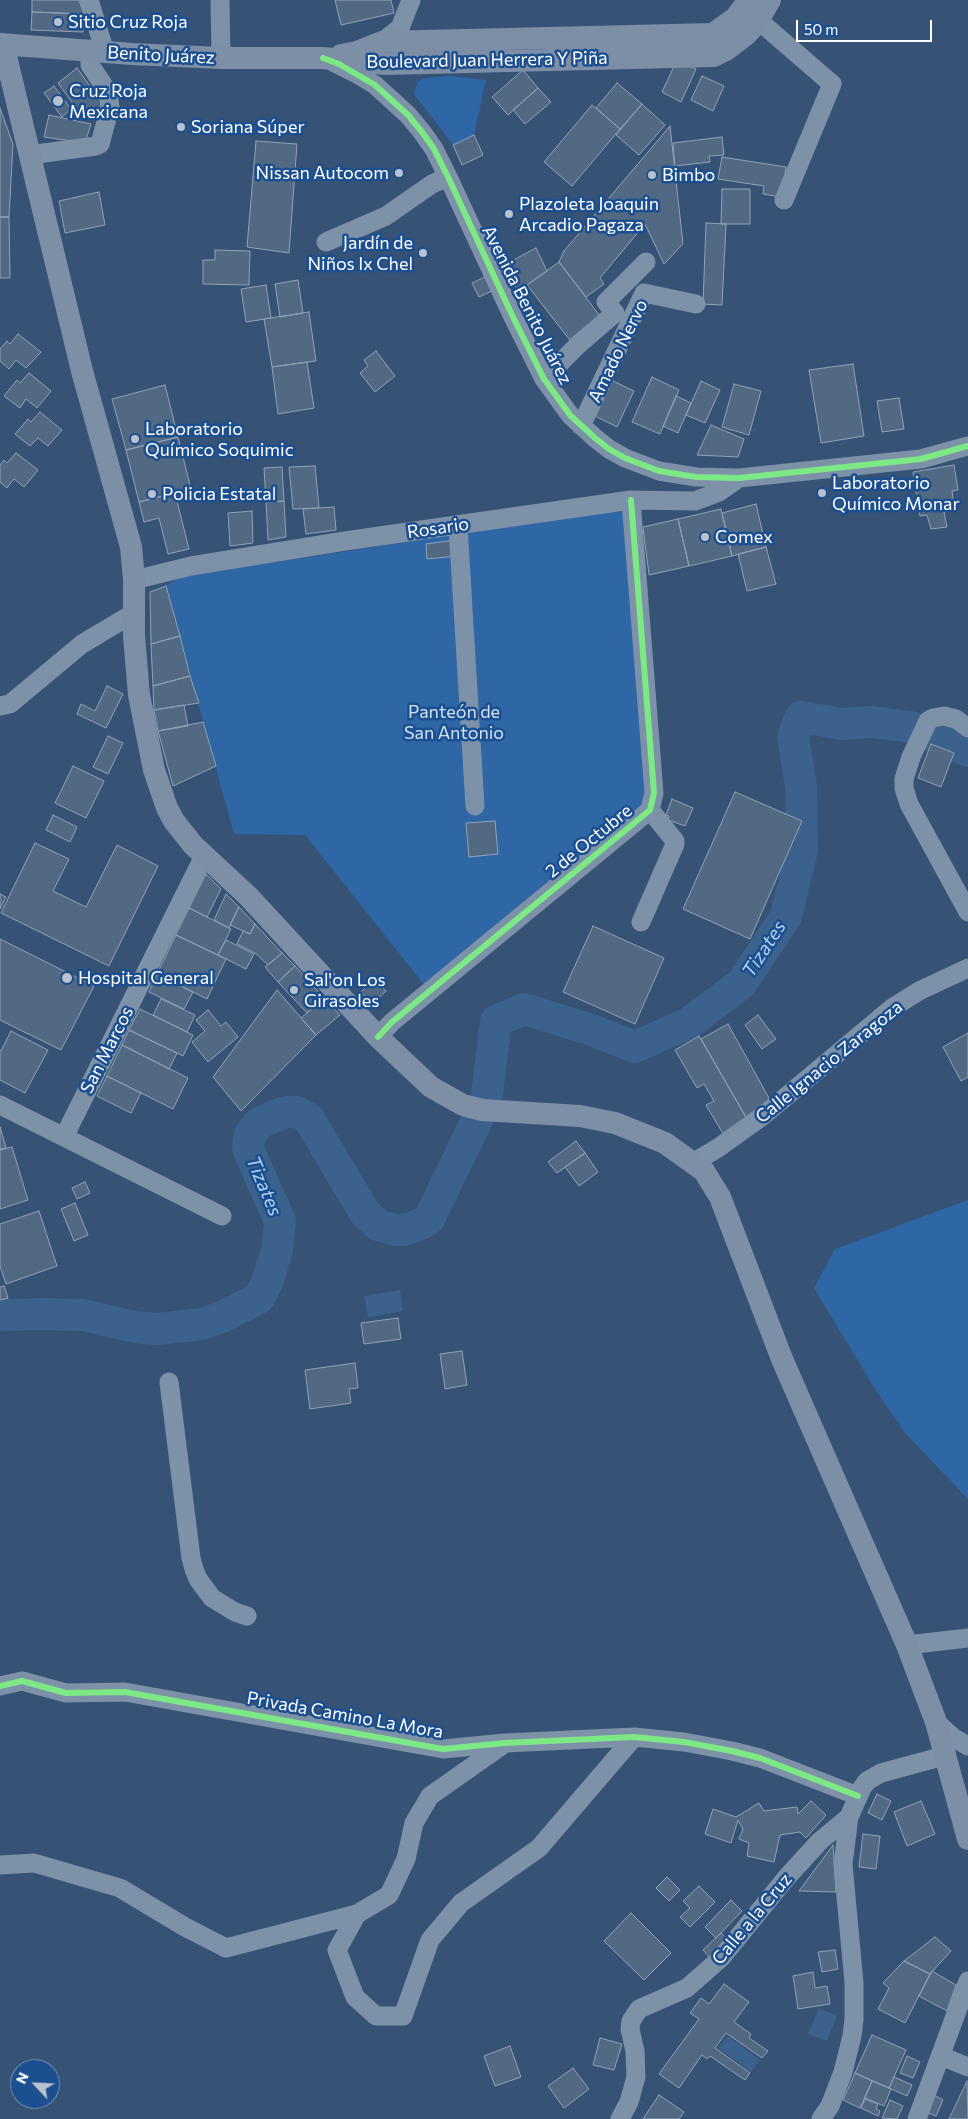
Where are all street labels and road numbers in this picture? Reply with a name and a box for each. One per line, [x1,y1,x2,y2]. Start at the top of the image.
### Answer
street label: Benito Juárez [107,41,215,69]
street label: Boulevard Juan Herrera Y Piña [366,47,608,73]
street label: Avenida Benito Juárez [477,222,577,388]
street label: Amado Nervo [584,296,652,406]
street label: Rosario [406,513,470,543]
street label: 2 de Octubre [541,800,637,882]
street label: Calle Ignacio Zaragoza [751,996,907,1128]
street label: San Marcos [76,1003,138,1097]
street label: Privada Camino La Mora [245,1687,445,1743]
street label: Calle a la Cruz [708,1869,796,1969]

